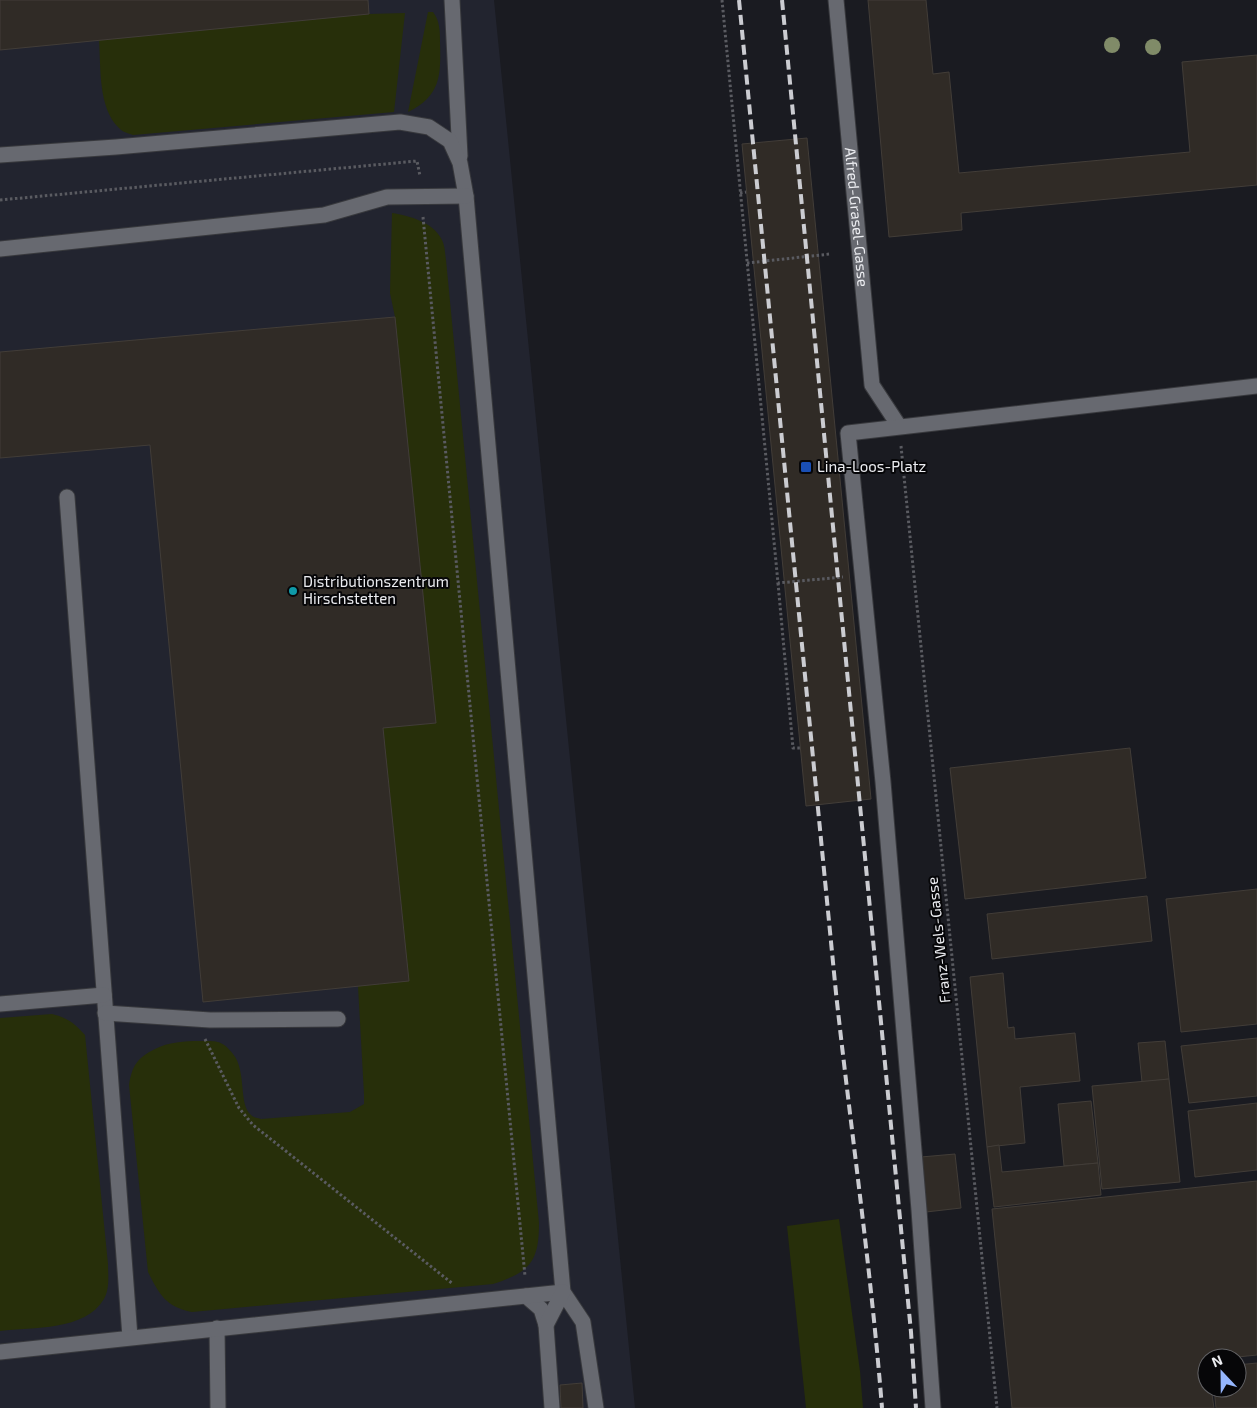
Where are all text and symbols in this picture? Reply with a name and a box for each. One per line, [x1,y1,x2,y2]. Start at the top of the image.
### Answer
street label: Alfred-Grasel-Gasse [842,146,873,287]
place label: Lina-Loos-Platz [817,457,926,475]
marker: Lina-Loos-Platz [799,460,813,474]
place label: Distributionszentrum Hirschstetten [303,572,449,607]
marker: Distributionszentrum Hirschstetten [287,585,299,597]
street label: Franz-Wels-Gasse [922,876,954,1004]
north arrow [1197,1348,1247,1398]
text: N [1209,1351,1225,1370]

